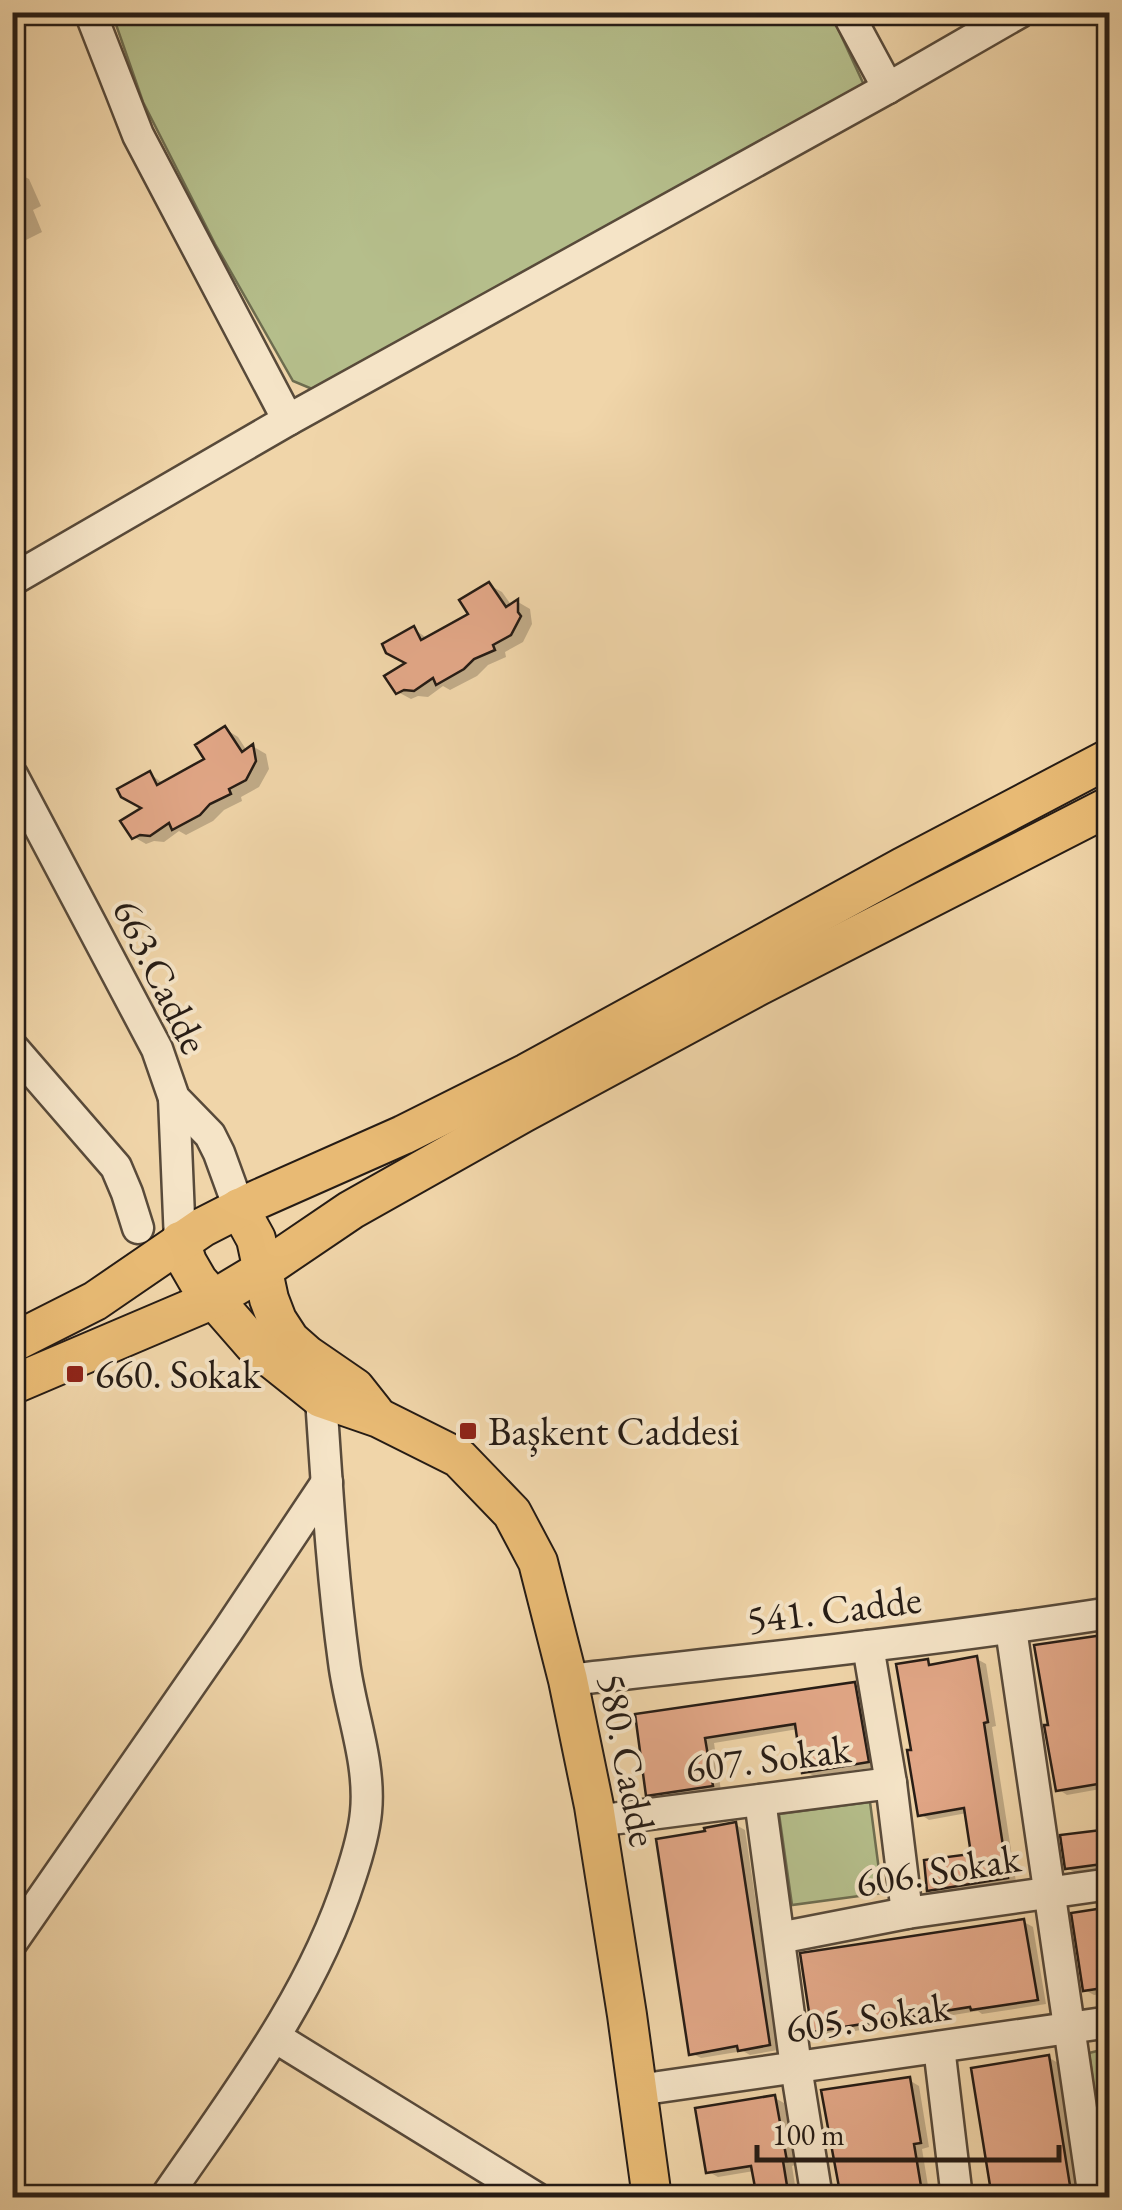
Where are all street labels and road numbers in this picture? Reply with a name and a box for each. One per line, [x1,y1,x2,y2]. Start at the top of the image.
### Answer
street label: 663.Cadde [101,890,221,1062]
street label: 541. Cadde [744,1573,924,1645]
street label: 580. Cadde [586,1669,670,1851]
street label: 607. Sokak [682,1722,855,1794]
street label: 606. Sokak [852,1831,1025,1909]
street label: 605. Sokak [782,1980,955,2054]

